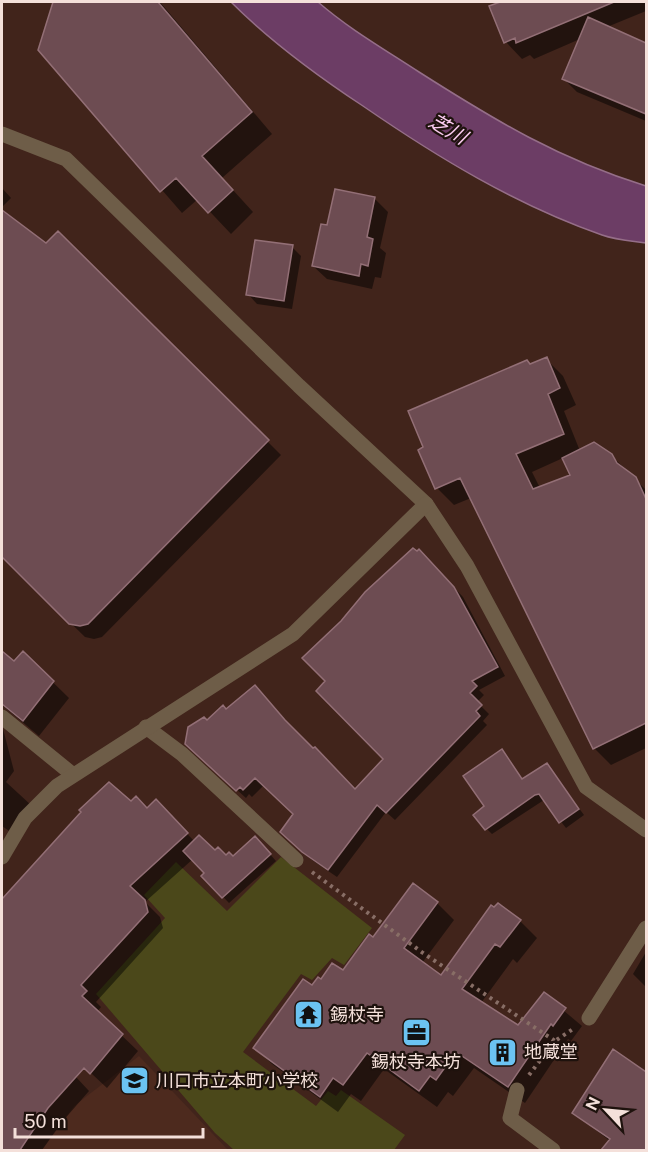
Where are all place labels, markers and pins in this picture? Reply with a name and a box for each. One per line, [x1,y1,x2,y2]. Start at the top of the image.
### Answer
temple icon: 錫杖寺 [293,999,325,1031]
place label: 錫杖寺 [330,1004,384,1025]
office icon: 錫杖寺本坊 [400,1017,432,1049]
building icon: 地蔵堂 [487,1036,519,1068]
place label: 地蔵堂 [524,1041,578,1062]
place label: 錫杖寺本坊 [371,1051,461,1072]
school or university icon: 川口市立本町小学校 [119,1065,151,1097]
place label: 川口市立本町小学校 [156,1070,318,1091]

